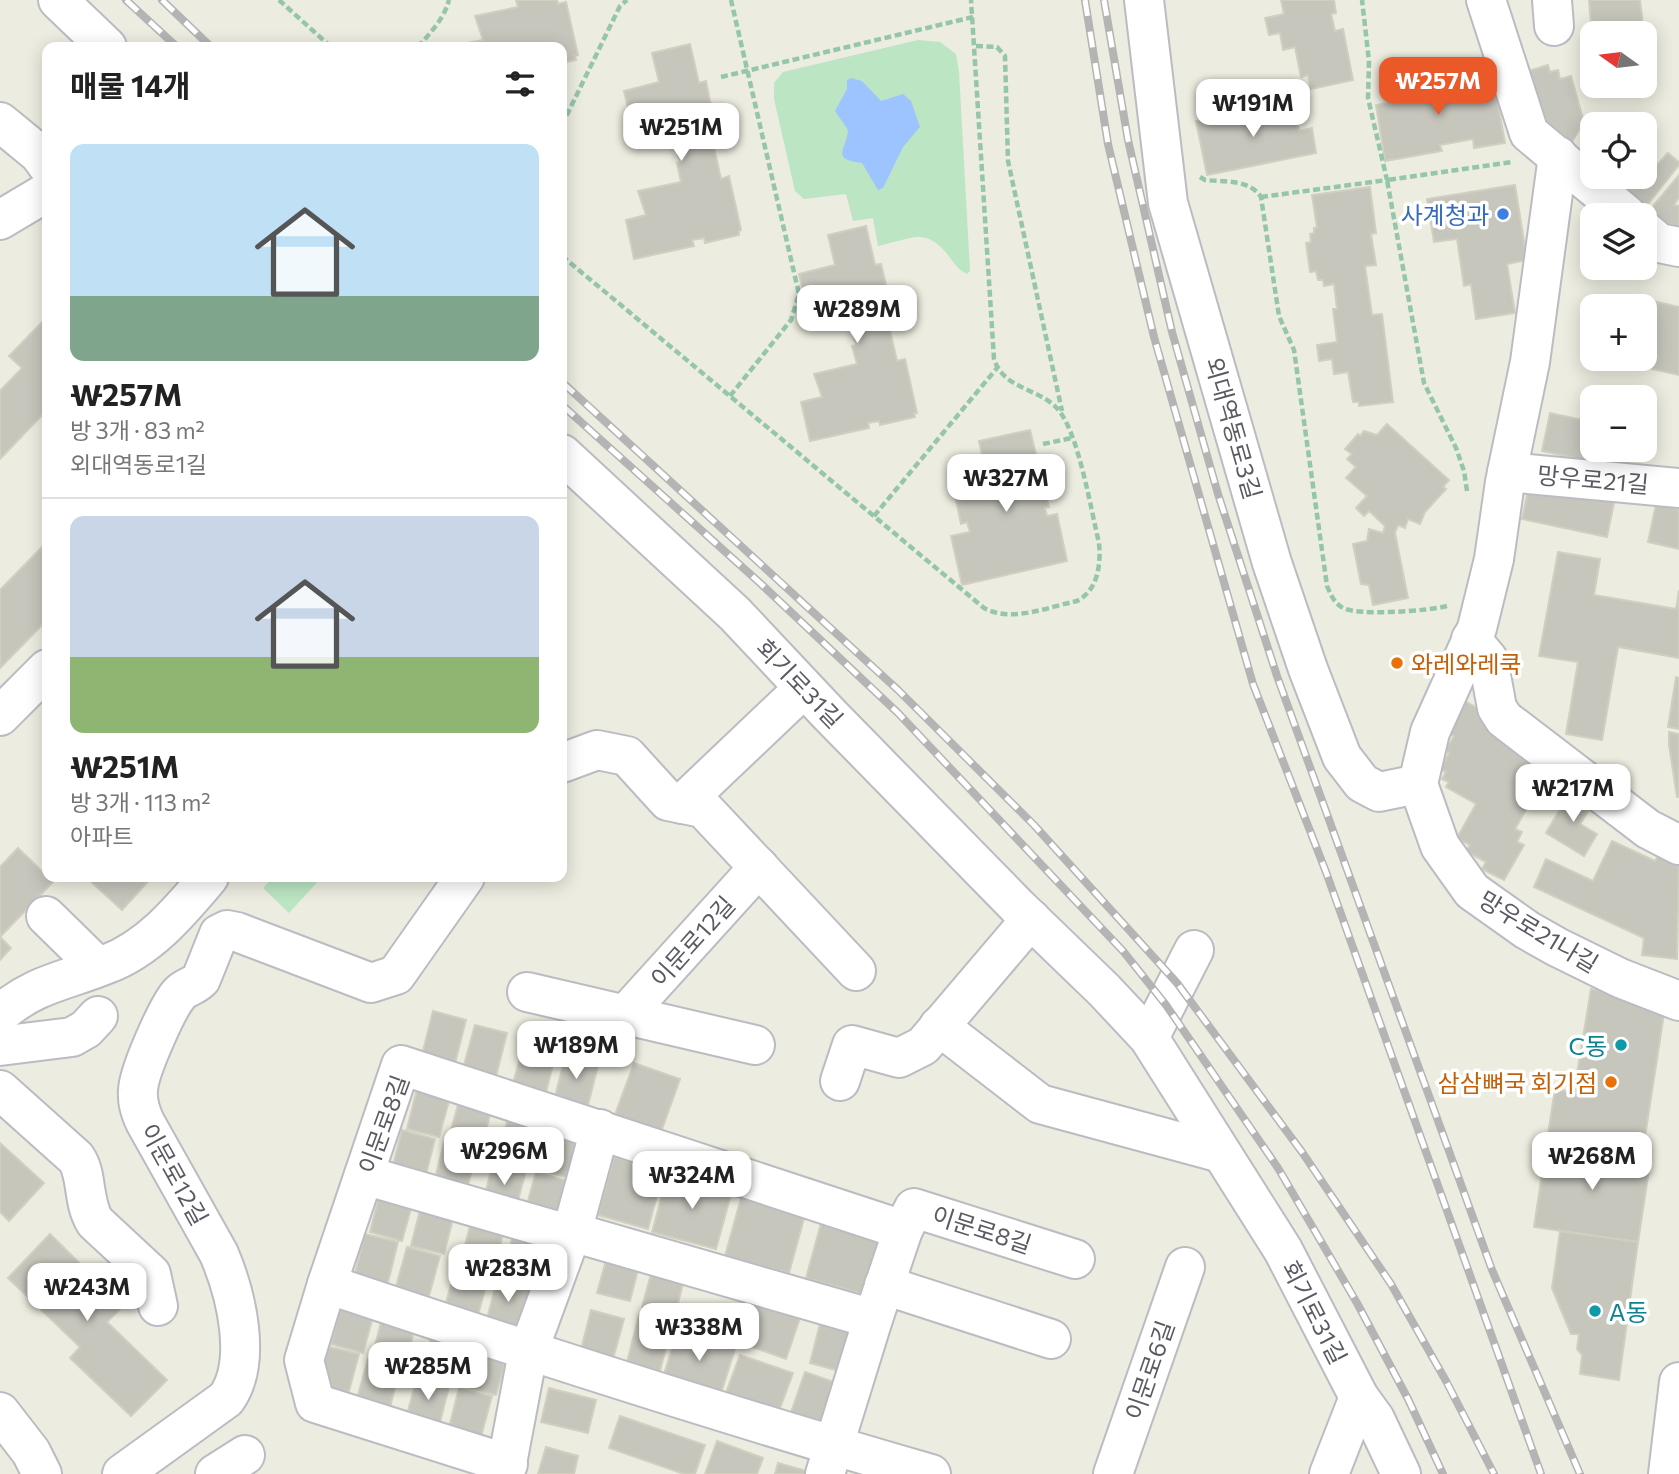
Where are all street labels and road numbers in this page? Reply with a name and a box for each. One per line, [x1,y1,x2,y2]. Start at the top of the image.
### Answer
street label: 외대역동로3길 [1200,354,1268,502]
street label: 망우로21길 [1536,460,1650,498]
street label: 회기로31길 [751,633,849,733]
street label: 망우로21나길 [1474,884,1604,978]
street label: 이문로12길 [644,890,740,992]
street label: 이문로8길 [352,1071,414,1177]
street label: 이문로12길 [135,1118,215,1230]
street label: 이문로8길 [929,1199,1035,1259]
street label: 회기로31길 [1277,1255,1353,1369]
street label: 이문로6길 [1119,1317,1179,1423]

